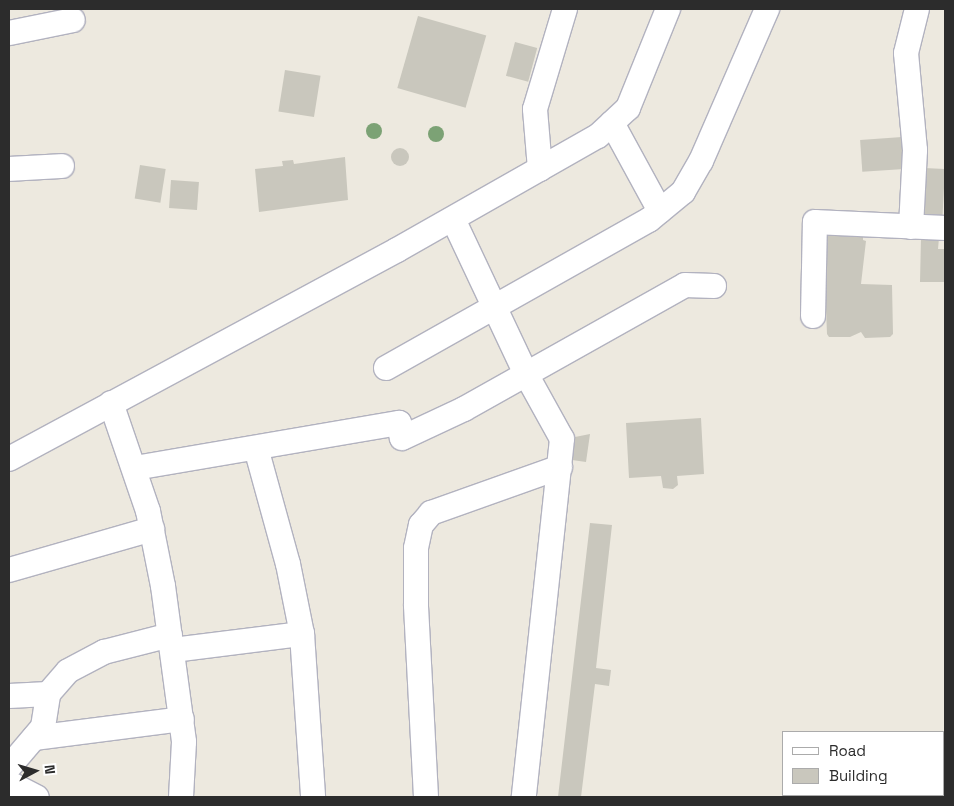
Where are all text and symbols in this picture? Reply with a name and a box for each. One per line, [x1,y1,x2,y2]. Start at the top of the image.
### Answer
legend [782,731,944,796]
text: Road [829,741,866,760]
north arrow [10,746,60,796]
text: N [40,764,59,775]
text: Building [829,766,888,785]

